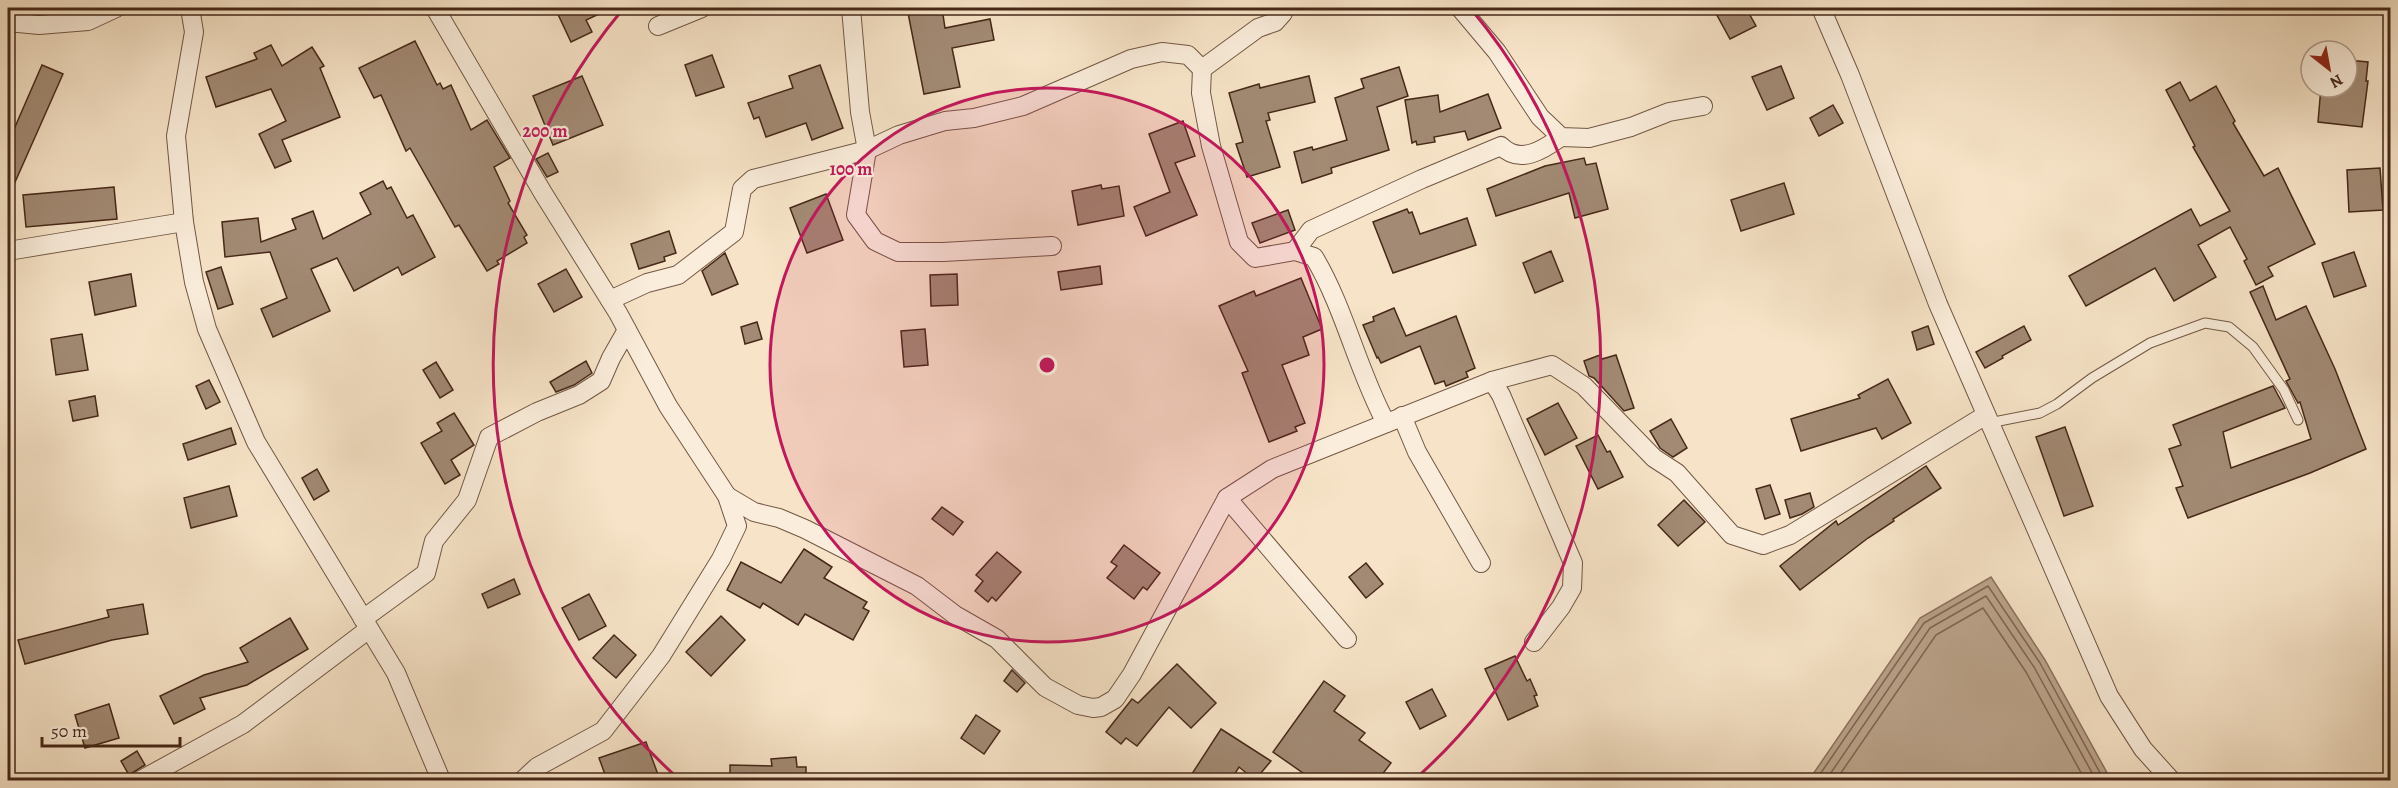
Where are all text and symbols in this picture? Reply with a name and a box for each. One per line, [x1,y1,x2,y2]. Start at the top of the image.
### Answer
north arrow [2299,39,2359,99]
text: N [2325,69,2347,94]
text: 200 m [522,119,568,143]
text: 100 m [830,157,872,181]
centre of rings [1037,355,1057,375]
scale bar [42,710,180,748]
text: 50 m [51,719,87,743]

